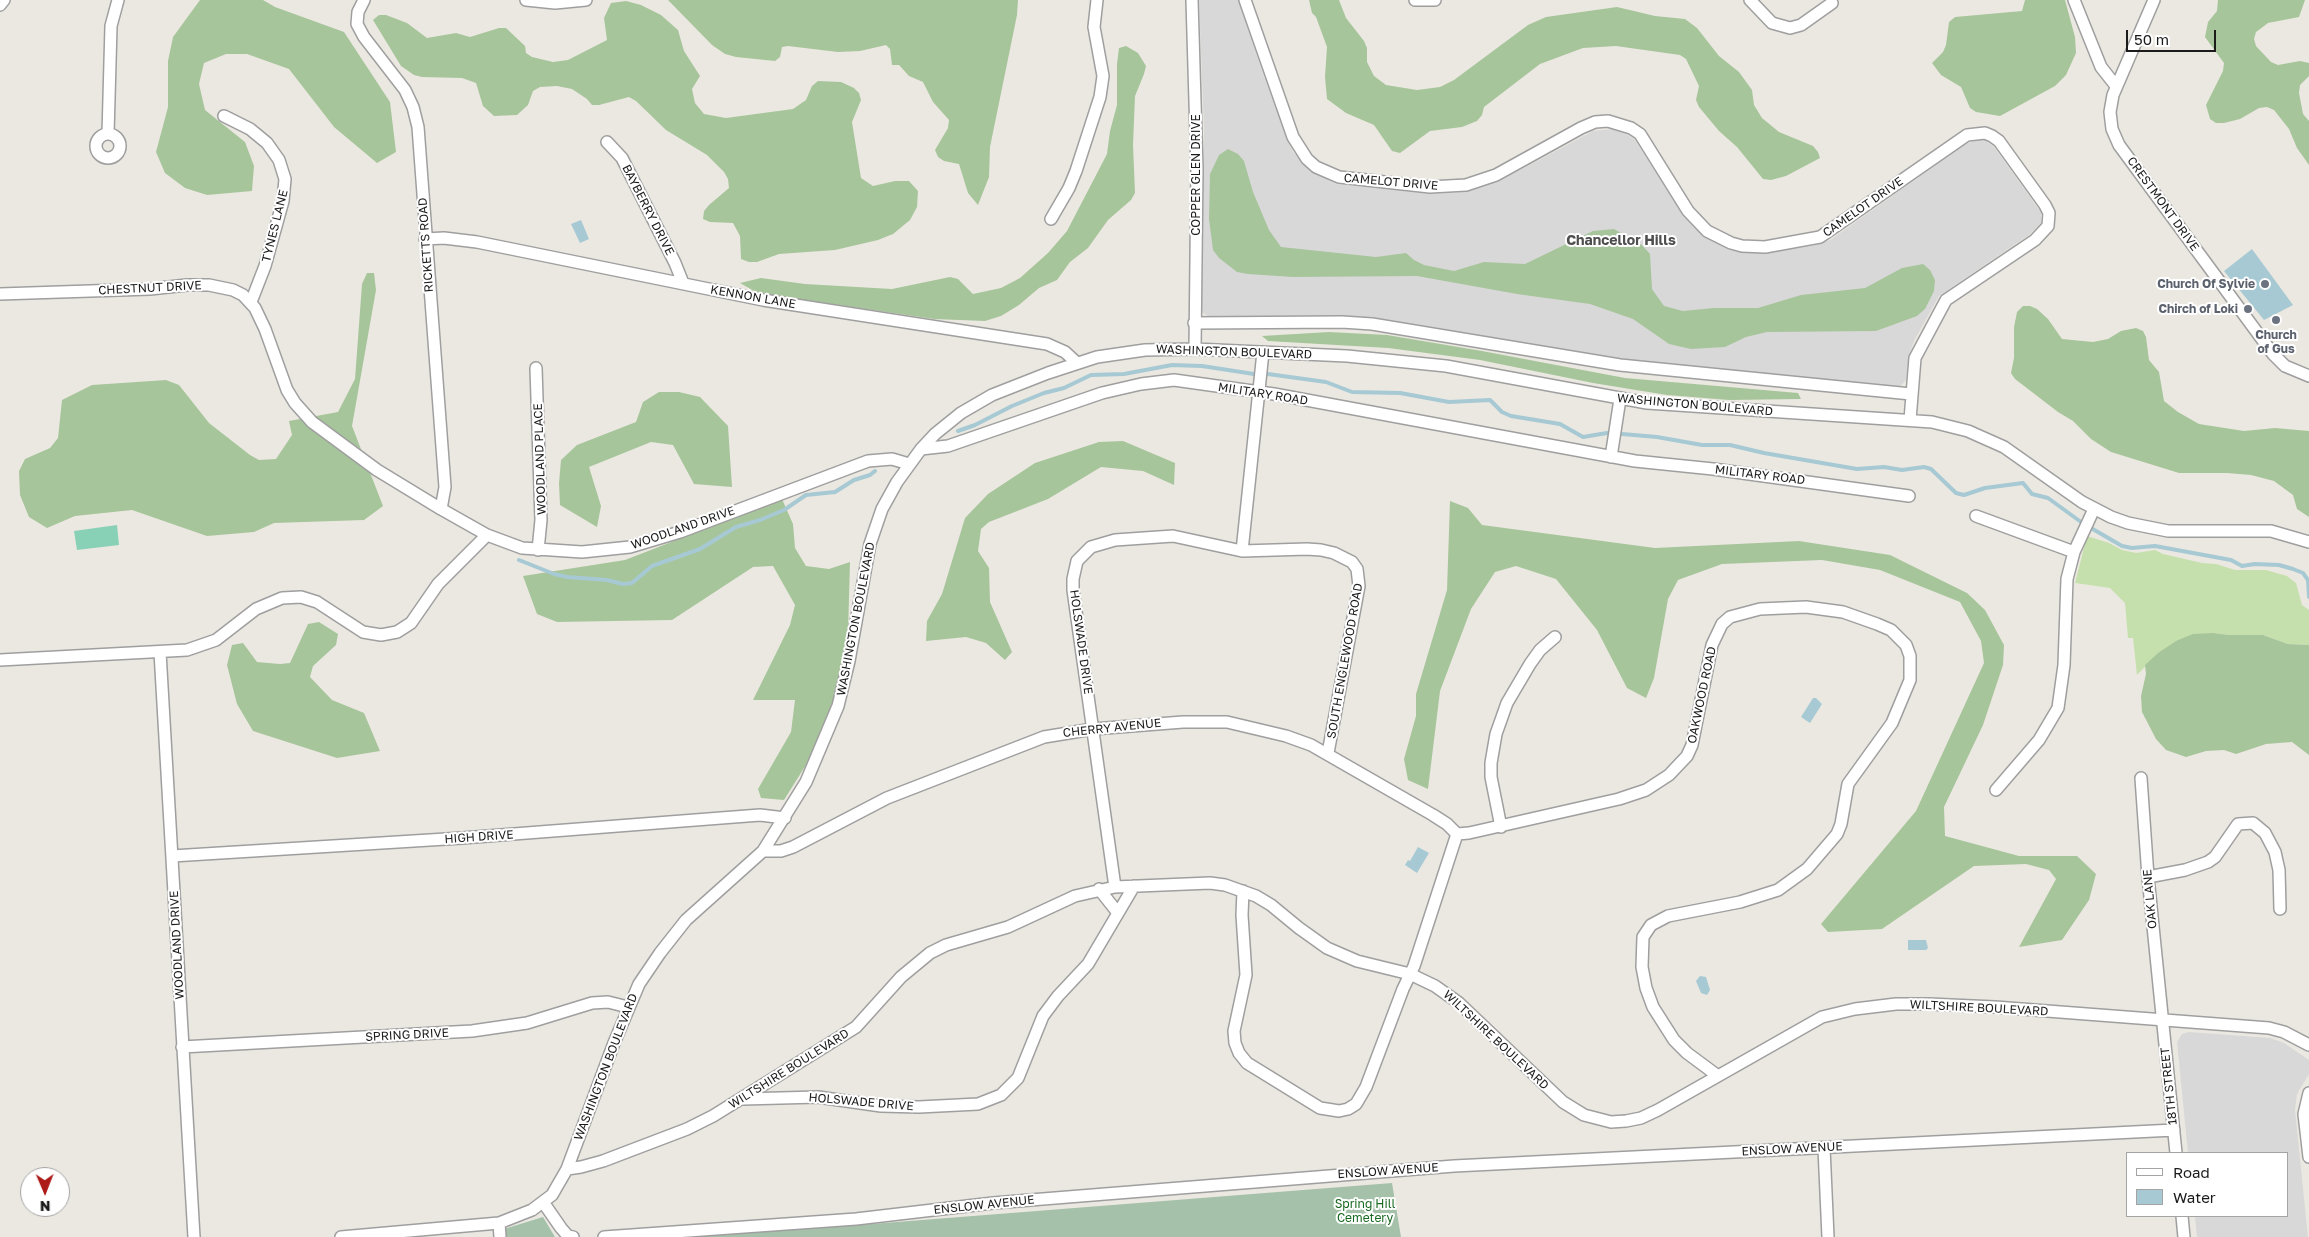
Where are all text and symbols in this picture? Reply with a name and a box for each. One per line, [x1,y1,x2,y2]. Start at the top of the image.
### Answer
scale bar [2129,20,2219,52]
text: 50 m [2134,30,2169,48]
street label: COPPER GLEN DRIVE [1189,114,1203,236]
street label: CRESTMONT DRIVE [2124,154,2202,254]
street label: BAYBERRY DRIVE [619,162,677,258]
street label: CAMELOT DRIVE [1343,171,1439,193]
street label: CAMELOT DRIVE [1820,174,1906,240]
street label: TYNES LANE [259,188,291,264]
street label: RICKETTS ROAD [416,197,436,293]
district label: Chancellor Hills [1566,233,1676,249]
place label: Church Of Sylvie [2157,277,2255,291]
street label: CHESTNUT DRIVE [98,278,202,298]
marker: Church Of Sylvie [2259,278,2271,290]
street label: KENNON LANE [709,282,797,312]
place label: Chirch of Loki [2158,302,2238,316]
marker: Chirch of Loki [2242,303,2254,315]
marker: Church of Gus [2270,314,2282,326]
place label: Church of Gus [2255,328,2297,356]
street label: WASHINGTON BOULEVARD [1156,342,1312,362]
street label: MILITARY ROAD [1217,380,1309,408]
street label: WASHINGTON BOULEVARD [1617,391,1773,419]
street label: WOODLAND PLACE [531,403,549,515]
street label: MILITARY ROAD [1714,462,1806,488]
street label: WOODLAND DRIVE [629,503,737,553]
street label: WASHINGTON BOULEVARD [834,541,878,697]
street label: SOUTH ENGLEWOOD ROAD [1324,582,1366,740]
street label: HOLSWADE DRIVE [1067,589,1095,695]
street label: OAKWOOD ROAD [1685,645,1719,745]
street label: CHERRY AVENUE [1062,716,1162,740]
street label: HIGH DRIVE [444,827,514,847]
street label: OAK LANE [2140,869,2160,929]
street label: WOODLAND DRIVE [167,890,187,1000]
street label: WILTSHIRE BOULEVARD [1440,987,1552,1093]
street label: WASHINGTON BOULEVARD [571,991,641,1143]
street label: WILTSHIRE BOULEVARD [1909,997,2049,1019]
street label: SPRING DRIVE [365,1026,449,1044]
street label: WILTSHIRE BOULEVARD [726,1026,852,1112]
street label: 18TH STREET [2158,1046,2180,1126]
street label: HOLSWADE DRIVE [808,1090,914,1114]
street label: ENSLOW AVENUE [1741,1139,1843,1159]
legend [2126,1152,2289,1217]
street label: ENSLOW AVENUE [1337,1160,1439,1182]
text: Road [2173,1163,2210,1181]
north arrow [20,1167,70,1217]
text: Water [2173,1188,2216,1206]
street label: ENSLOW AVENUE [933,1193,1035,1217]
park label: Spring Hill Cemetery [1335,1197,1395,1225]
text: N [40,1198,51,1215]

